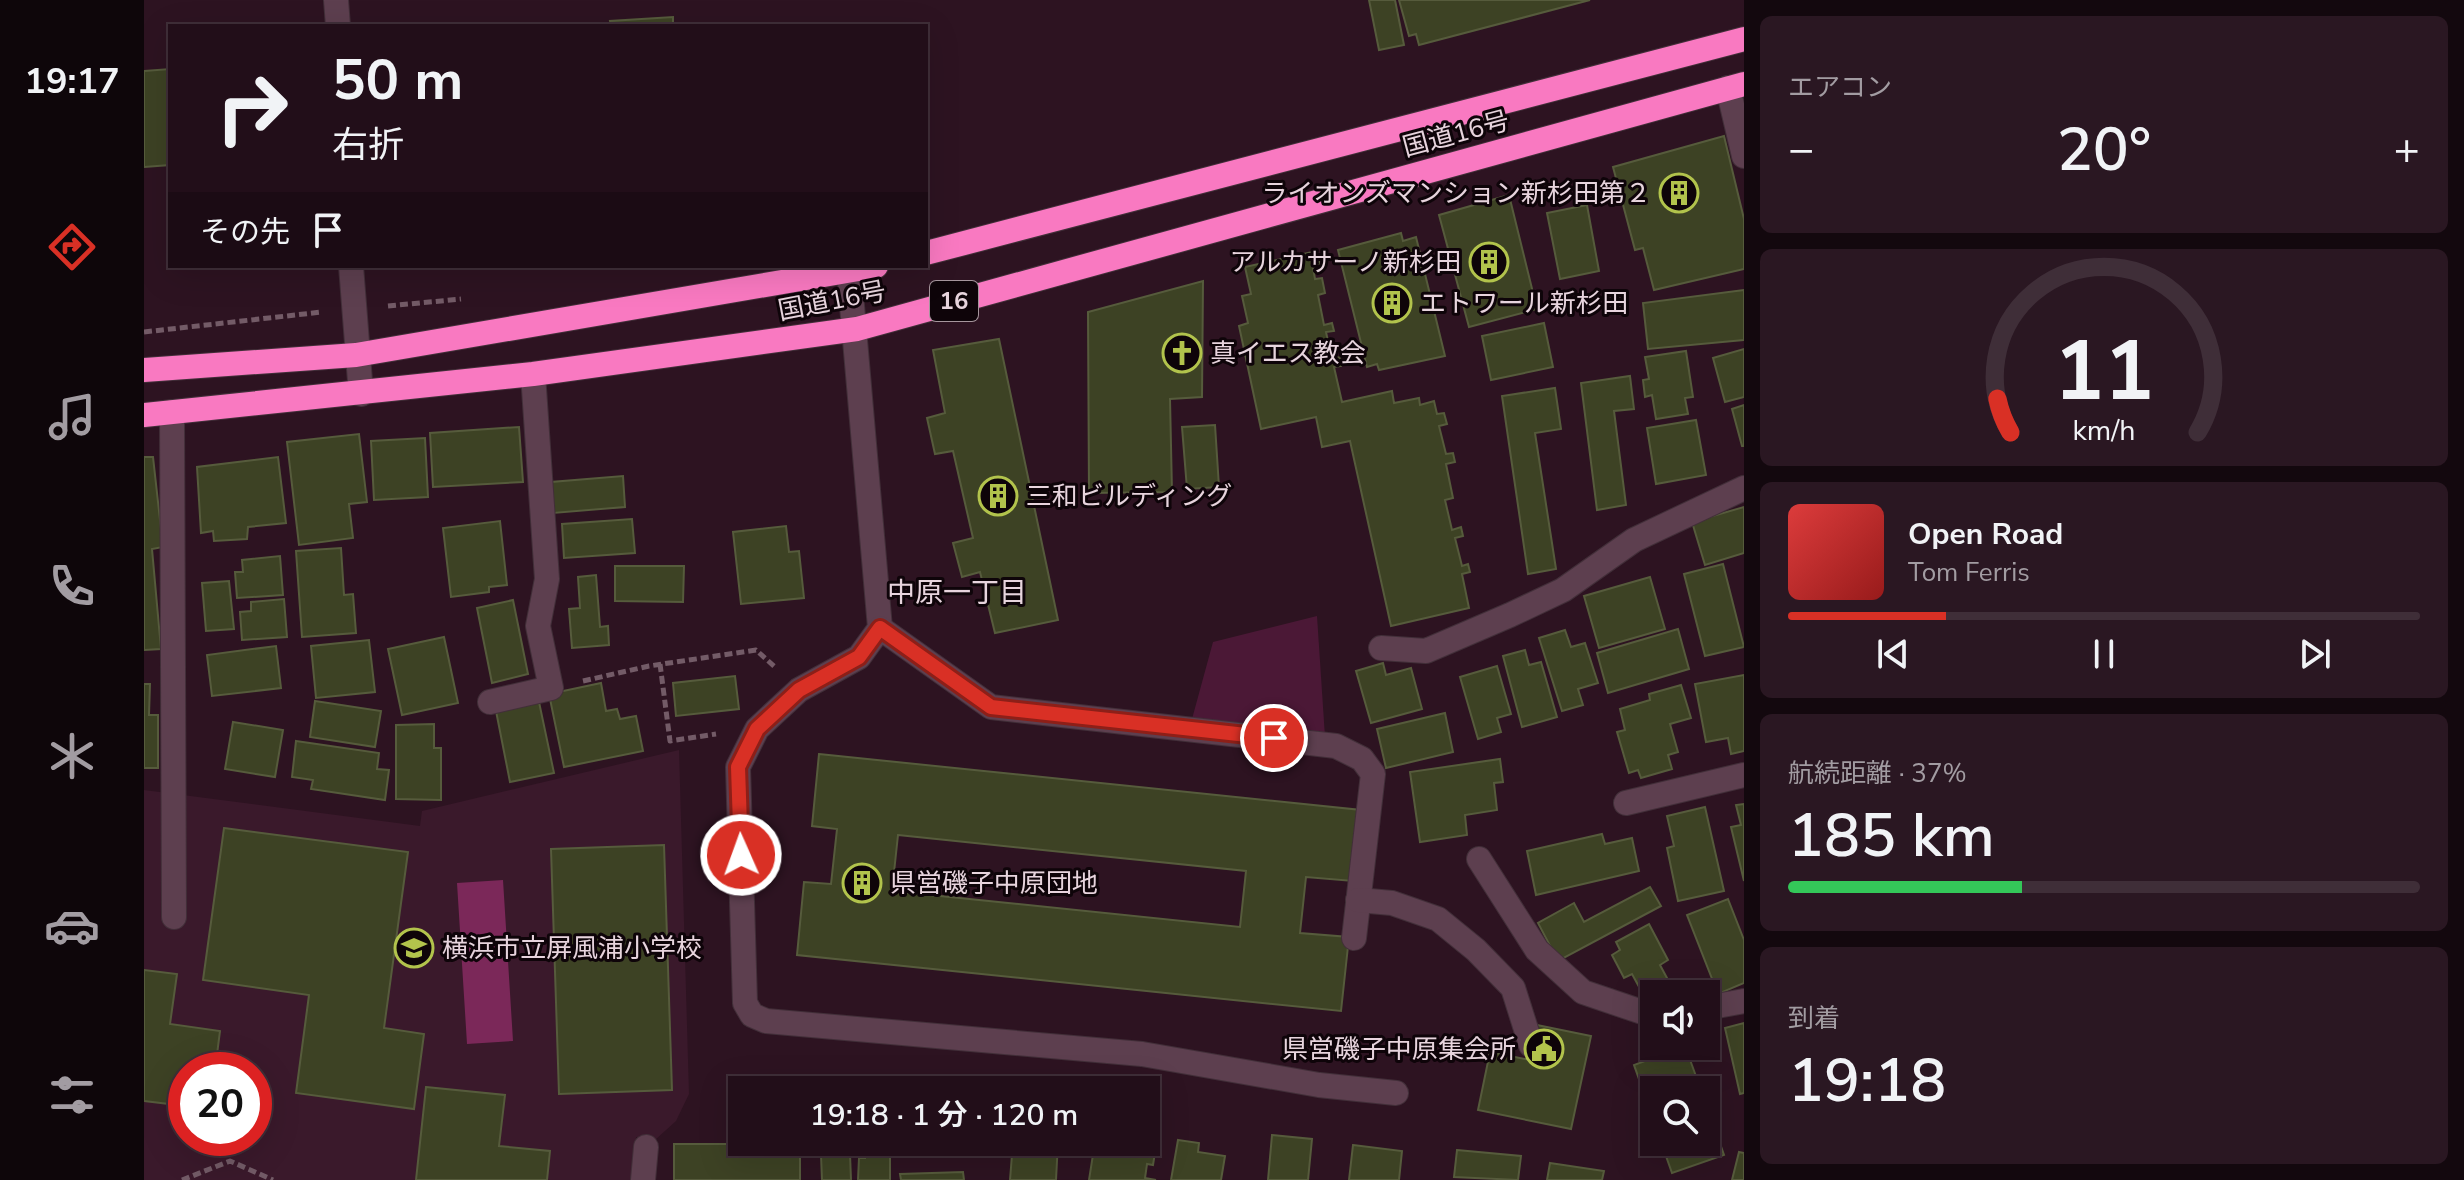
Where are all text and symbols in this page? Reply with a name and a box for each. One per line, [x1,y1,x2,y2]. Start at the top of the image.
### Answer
text: 50 m [332,42,463,119]
icon: right [200,56,304,160]
text: 19:17 [24,57,120,106]
text: エアコン [1788,70,1892,105]
street label: 国道16号 [1399,103,1513,165]
text: 20° [2057,109,2151,191]
text: − [1788,120,1814,180]
text: + [2394,120,2420,180]
text: 右折 [332,121,404,170]
building icon: ライオンズマンション新杉田第２ [1658,172,1700,214]
place label: ライオンズマンション新杉田第２ [1262,176,1651,211]
icon: arrive [306,208,350,252]
text: その先 [200,212,290,253]
icon: directions [44,219,100,275]
building icon: アルカサーノ新杉田 [1468,241,1510,283]
place label: アルカサーノ新杉田 [1230,245,1461,280]
street label: 国道16号 [775,273,889,329]
road number: 16 [930,281,978,321]
building icon: エトワール新杉田 [1371,282,1413,324]
place label: エトワール新杉田 [1420,286,1628,321]
text: 11 [2054,315,2154,428]
church icon: 真イエス教会 [1161,332,1203,374]
place label: 真イエス教会 [1210,336,1366,371]
icon: music [44,389,100,445]
text: km/h [2073,411,2135,450]
building icon: 三和ビルディング [977,475,1019,517]
place label: 三和ビルディング [1026,479,1232,514]
text: Open Road [1908,514,2063,555]
text: Tom Ferris [1908,555,2030,590]
icon: phone [44,558,100,614]
district label: 中原一丁目 [887,574,1027,612]
icon: previous [1871,632,1915,676]
icon: pause [2082,632,2126,676]
icon: next [2293,632,2337,676]
pin [1240,704,1308,772]
icon: arrive [1252,716,1296,760]
icon: climate [44,728,100,784]
text: 航続距離 · 37% [1788,756,1967,791]
text: 185 km [1788,795,1995,877]
position arrow [699,813,783,897]
building icon: 県営磯子中原団地 [841,862,883,904]
place label: 県営磯子中原団地 [890,866,1098,901]
icon: car [44,898,100,954]
school or university icon: 横浜市立屏風浦小学校 [393,927,435,969]
place label: 横浜市立屏風浦小学校 [442,931,702,966]
map controls [1640,980,1720,1156]
button: sound [1640,980,1720,1060]
text: 到着 [1788,1001,1840,1036]
public building icon: 県営磯子中原集会所 [1523,1028,1565,1070]
place label: 県営磯子中原集会所 [1282,1032,1516,1067]
text: 19:18 [1788,1040,1946,1122]
speed limit sign: 20 [168,1052,272,1156]
icon: filters [44,1067,100,1123]
button: search [1640,1076,1720,1156]
text: 19:18 · 1 分 · 120 m [810,1095,1078,1136]

